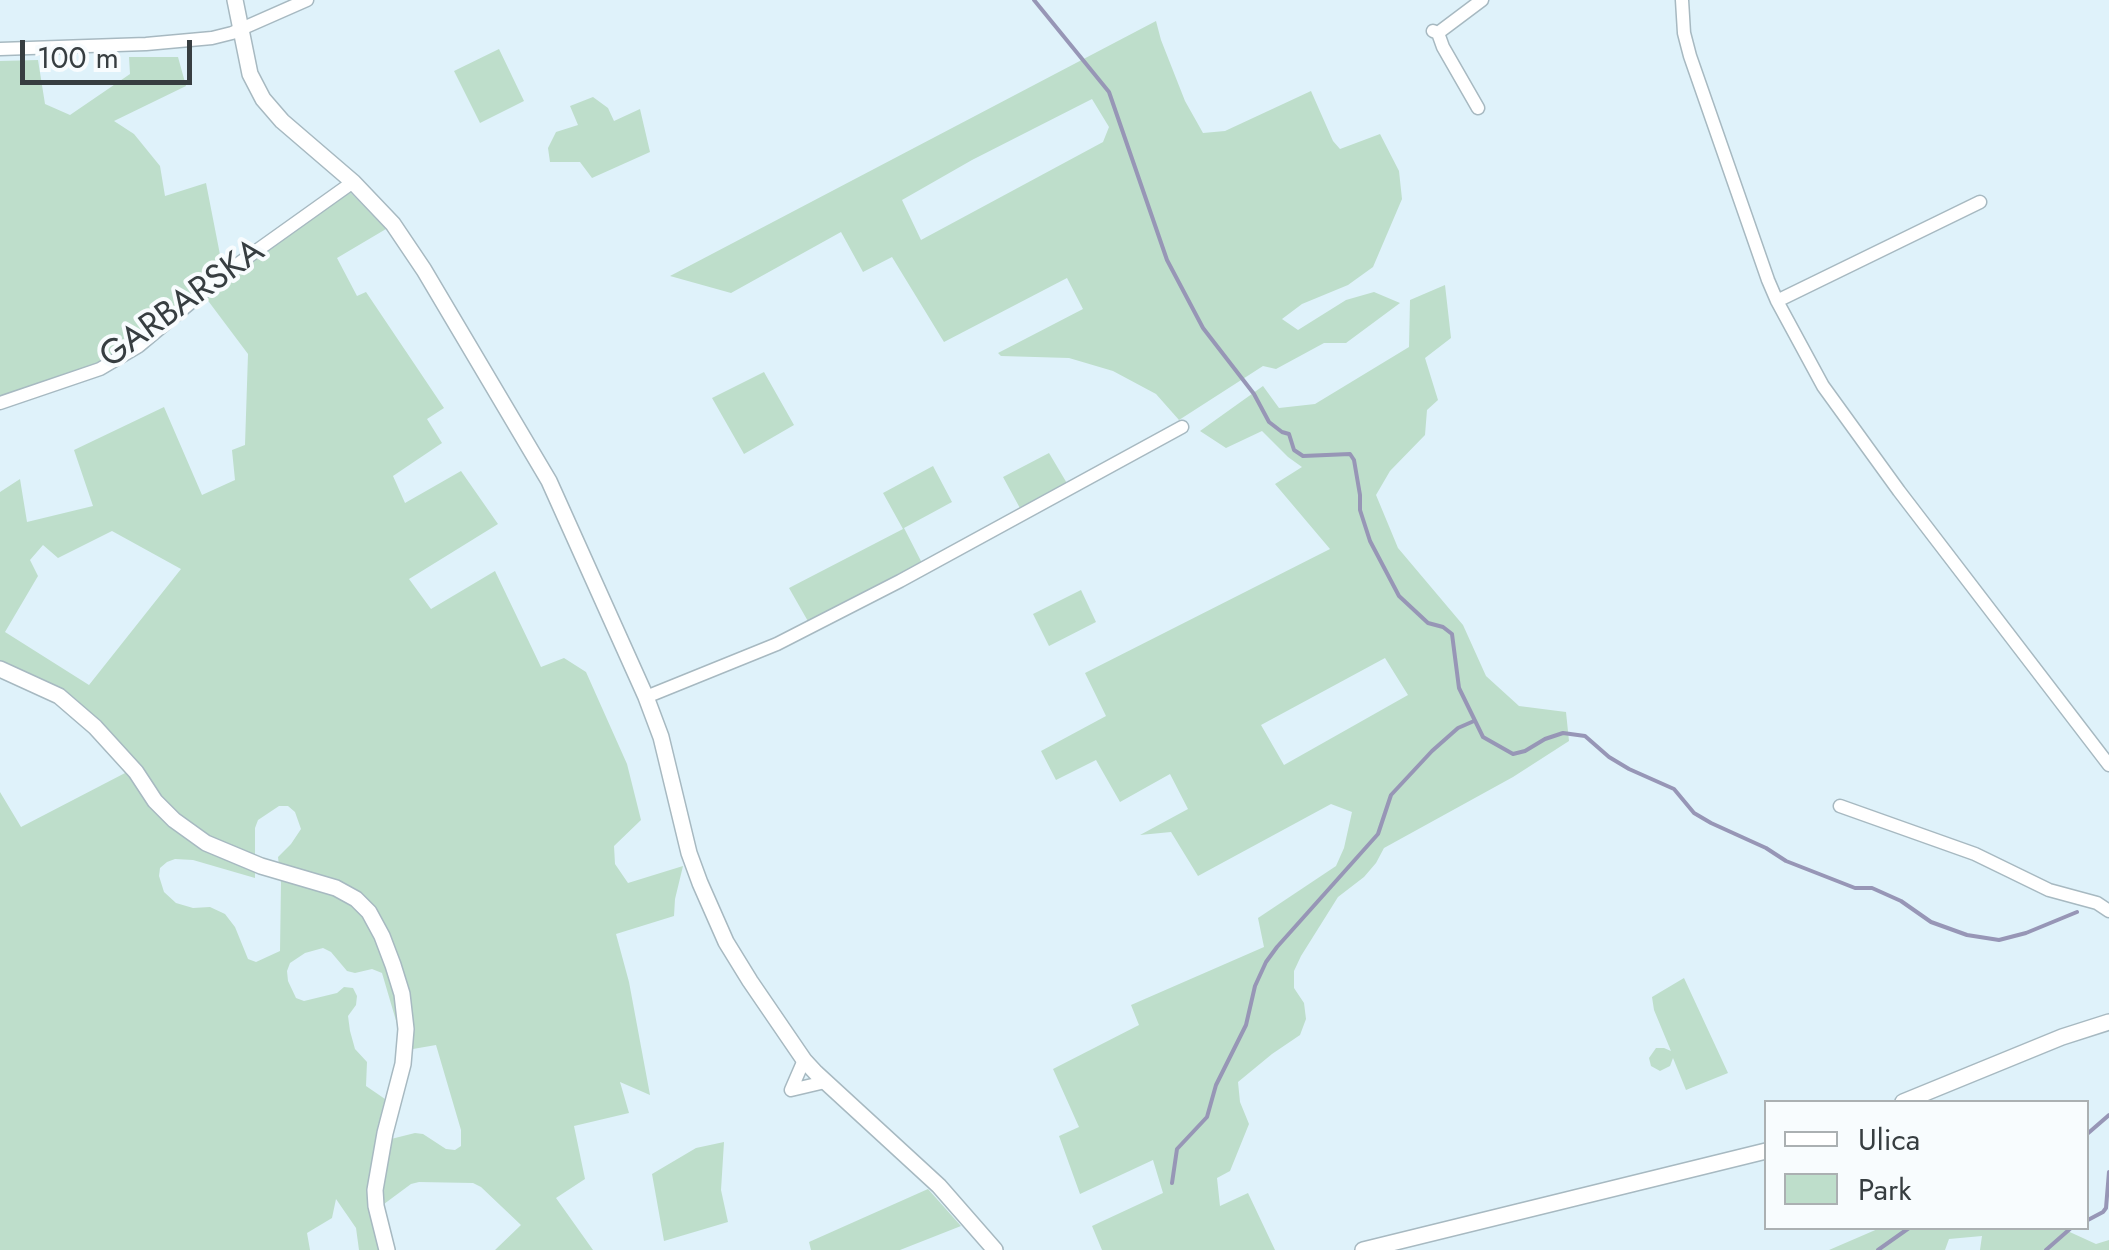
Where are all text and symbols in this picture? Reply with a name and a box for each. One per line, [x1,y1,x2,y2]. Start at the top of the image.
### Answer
scale bar [25,20,198,82]
text: 100 m [37,36,119,79]
street label: GARBARSKA [93,231,273,379]
legend [1764,1100,2089,1230]
text: Ulica [1858,1118,1920,1161]
text: Park [1858,1168,1911,1211]

